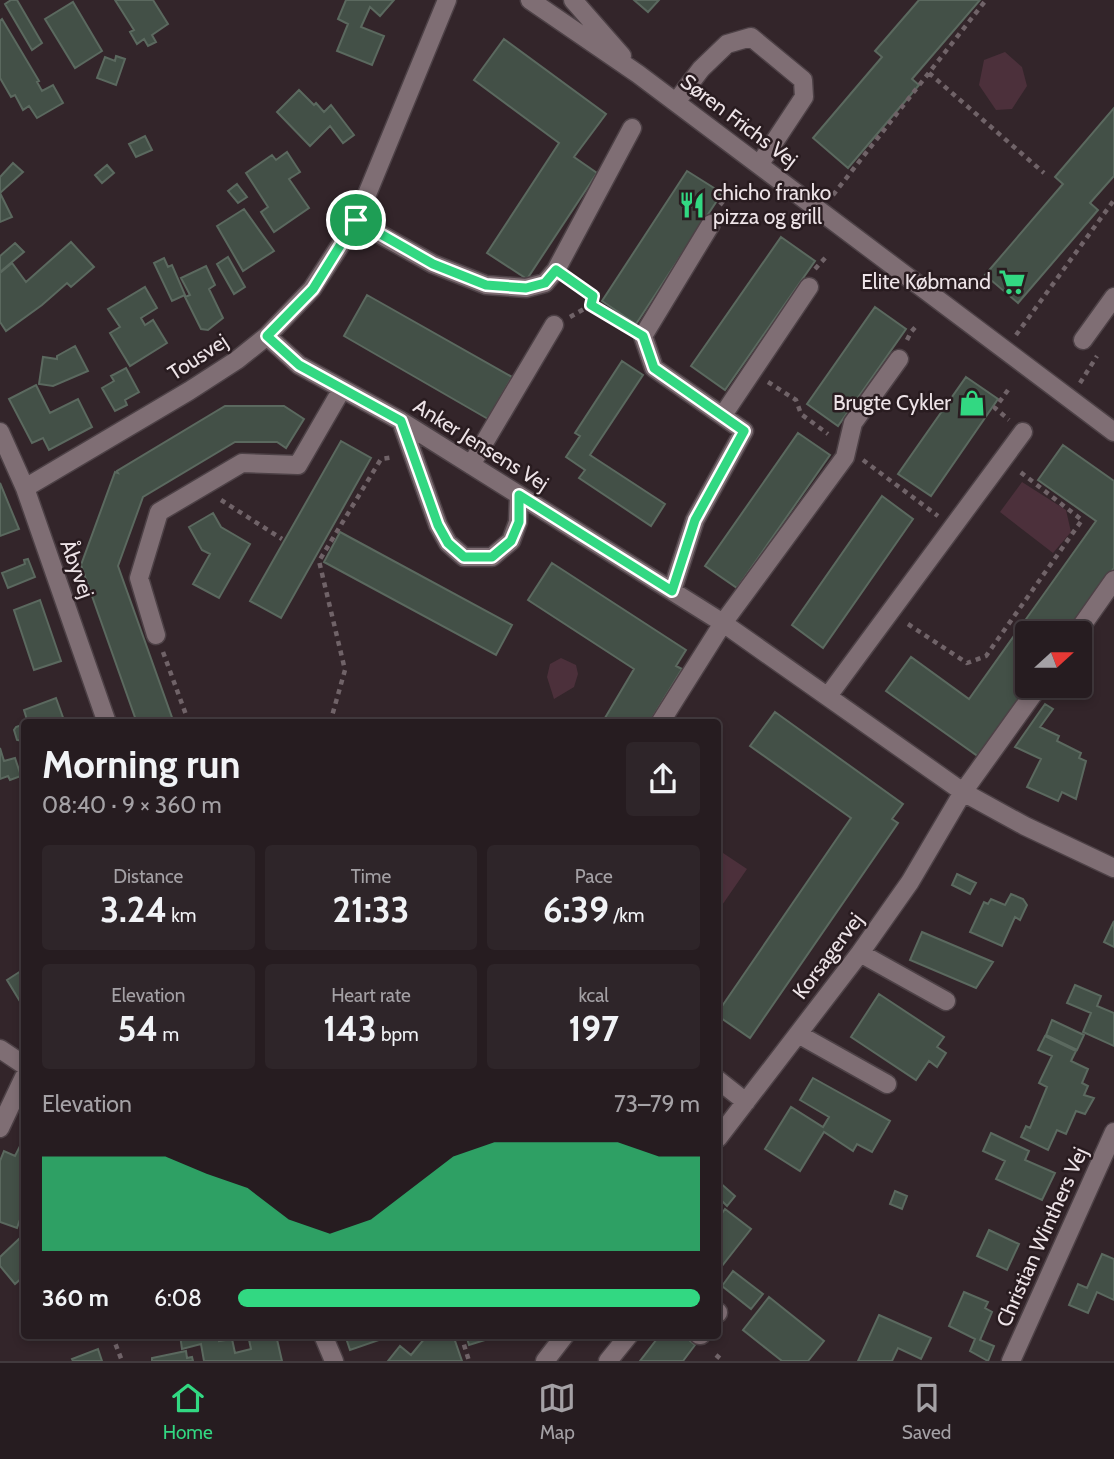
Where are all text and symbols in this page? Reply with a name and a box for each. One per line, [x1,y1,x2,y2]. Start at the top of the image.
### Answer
street label: Søren Frichs Vej [675,69,803,173]
place label: chicho franko pizza og grill [713,180,831,229]
pin [326,190,386,250]
restaurant icon: chicho franko pizza og grill [677,190,707,220]
icon: arrive [337,201,375,239]
supermarket icon: Elite Købmand [997,267,1027,297]
place label: Elite Købmand [861,269,991,294]
street label: Tousvej [163,328,233,386]
shop icon: Brugte Cykler [957,388,987,418]
place label: Brugte Cykler [833,390,951,415]
street label: Anker Jensens Vej [409,393,553,497]
street label: Åbyvej [54,536,100,602]
north arrow [1015,621,1092,698]
map controls [1015,621,1092,698]
text: Morning run [42,741,241,788]
button: share [626,742,700,816]
text: 08:40 · 9 × 360 m [42,791,222,819]
text: Distance [113,865,183,888]
text: Time [351,865,391,888]
text: Pace [575,865,613,888]
text: 3.24 [100,888,167,931]
text: 21:33 [333,888,409,931]
text: 6:39 [543,888,609,931]
text: km [167,904,197,927]
text: /km [609,904,644,927]
street label: Korsagervej [787,908,869,1004]
text: Elevation [111,984,185,1007]
text: Heart rate [331,984,411,1007]
text: kcal [579,984,609,1007]
text: 54 [118,1007,158,1050]
text: 143 [323,1007,377,1050]
text: 197 [568,1007,619,1050]
text: m [158,1023,179,1046]
text: bpm [377,1023,419,1046]
text: Elevation [42,1090,132,1118]
text: 73–79 m [614,1090,700,1118]
street label: Christian Winthers Vej [991,1143,1093,1331]
text: 360 m [42,1284,109,1312]
text: 6:08 [154,1284,202,1312]
tab: Home [163,1379,213,1444]
tab: Map [538,1379,576,1444]
tab: Saved [902,1379,951,1444]

